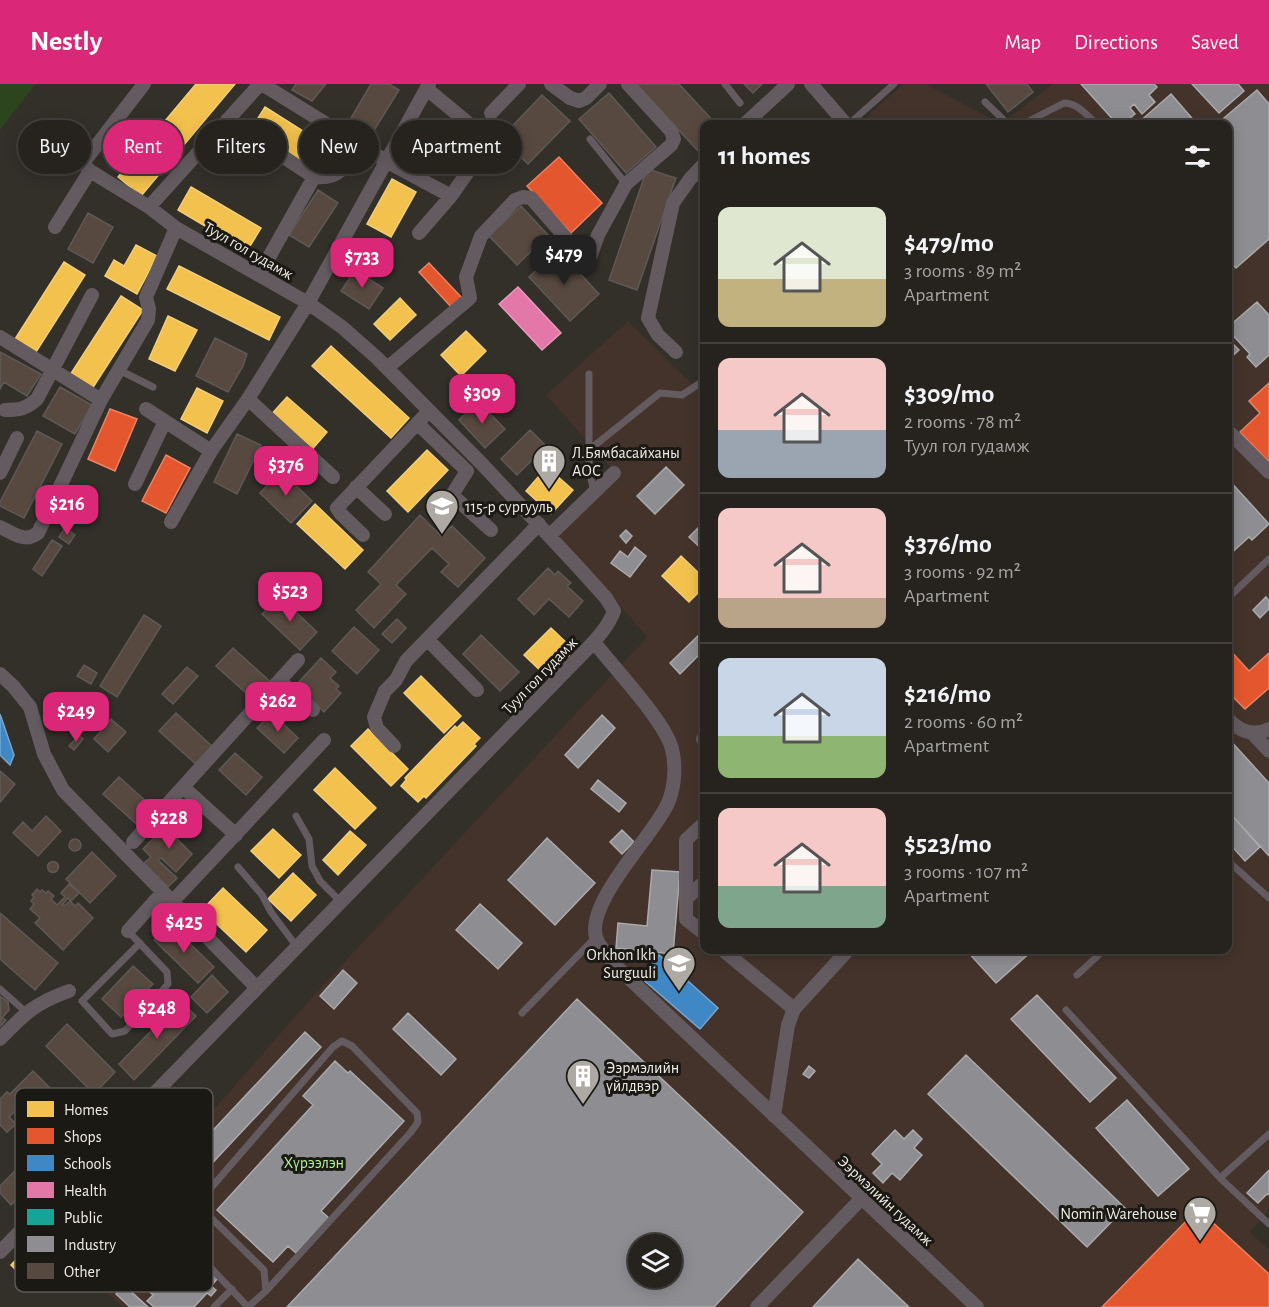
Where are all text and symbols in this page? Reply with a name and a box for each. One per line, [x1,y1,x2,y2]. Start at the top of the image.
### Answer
text: Nestly [30,28,102,56]
text: Map [1005,32,1041,53]
text: Directions [1074,32,1158,53]
text: Saved [1191,32,1239,53]
chip: Buy [18,120,91,174]
chip: Rent [103,120,183,174]
chip: Filters [195,120,287,174]
chip: New [299,120,379,174]
chip: Apartment [391,120,522,174]
icon: filters [1181,140,1214,173]
text: 11 homes [718,143,810,169]
street label: Туул гол гудамж [201,219,296,284]
text: $479/mo [904,230,994,256]
icon: home [766,231,838,303]
pin: $479 [528,235,600,286]
pin: $733 [326,238,398,289]
text: $479 [545,244,583,264]
text: $733 [345,247,379,267]
text: 3 rooms · 89 m² [904,261,1021,281]
text: Apartment [904,285,989,305]
pin: $309 [446,374,518,425]
text: $309/mo [904,381,994,407]
icon: home [766,382,838,454]
text: $309 [463,383,501,403]
text: 2 rooms · 78 m² [904,412,1021,432]
text: Туул гол гудамж [904,436,1029,456]
building icon: Л.Бямбасайханы АОС [531,443,567,490]
place label: Л.Бямбасайханы АОС [572,445,680,479]
pin: $376 [250,446,322,497]
text: $376 [268,455,304,475]
pin: $216 [31,485,103,536]
school or university icon: 115-р сургууль [424,488,460,535]
text: $216 [49,494,85,514]
place label: 115-р сургууль [465,499,553,516]
text: $376/mo [904,531,992,557]
icon: home [766,532,838,604]
text: 3 rooms · 92 m² [904,562,1021,582]
pin: $523 [254,572,326,623]
text: $523 [272,581,308,601]
text: Apartment [904,586,989,606]
street label: Туул гол гудамж [499,634,581,718]
text: $216/mo [904,681,991,707]
pin: $262 [242,682,314,733]
icon: home [766,682,838,754]
text: $262 [259,691,297,711]
pin: $249 [40,692,112,743]
text: $249 [57,701,95,721]
text: 2 rooms · 60 m² [904,712,1023,732]
text: Apartment [904,736,989,756]
pin: $228 [133,799,205,850]
text: $228 [150,808,188,828]
text: $523/mo [904,831,992,857]
icon: home [766,832,838,904]
text: 3 rooms · 107 m² [904,862,1028,882]
text: Apartment [904,886,989,906]
pin: $425 [148,903,220,954]
text: $425 [165,912,203,932]
school or university icon: Orkhon Ikh Surguuli [661,945,697,992]
place label: Orkhon Ikh Surguuli [587,947,656,981]
pin: $248 [121,989,193,1040]
text: $248 [138,998,176,1018]
building icon: Ээрмэлийн үйлдвэр [565,1058,601,1105]
place label: Ээрмэлийн үйлдвэр [606,1060,679,1094]
legend [15,1088,213,1292]
text: Homes [64,1102,108,1118]
text: Shops [64,1129,102,1145]
street label: Ээрмэлийн гудамж [834,1153,936,1250]
park label: Хүрээлэн [284,1155,344,1171]
text: Schools [64,1156,111,1172]
text: Health [64,1183,107,1199]
supermarket icon: Nomin Warehouse [1182,1195,1218,1242]
place label: Nomin Warehouse [1060,1206,1177,1222]
text: Public [64,1210,102,1226]
map controls [628,1234,682,1288]
button: layers [628,1234,682,1288]
text: Industry [64,1237,116,1254]
text: Other [64,1264,101,1280]

